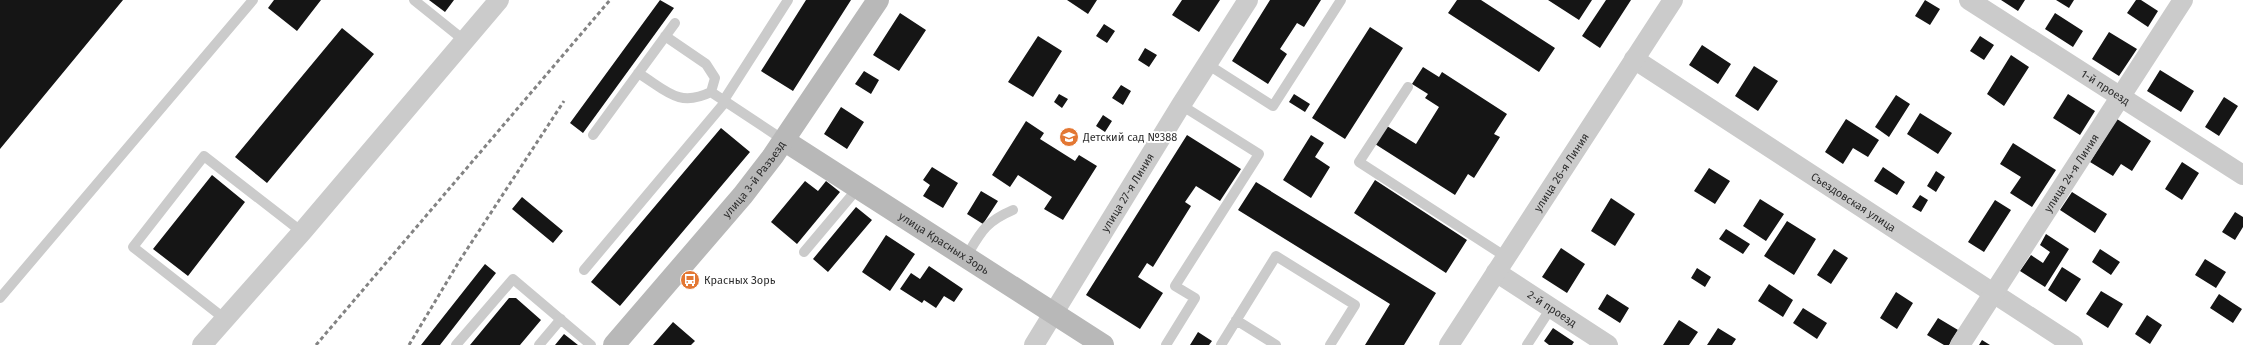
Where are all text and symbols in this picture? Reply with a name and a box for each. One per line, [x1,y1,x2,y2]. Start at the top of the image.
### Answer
street label: 1-й проезд [2079,67,2132,108]
school or university icon: Детский сад №388 [1058,126,1080,148]
street label: улица 26-я Линия [1531,130,1591,214]
place label: Детский сад №388 [1082,131,1177,144]
street label: улица 24-я Линия [2041,131,2101,215]
street label: улица 3-й Разъезд [720,138,788,220]
street label: улица 27-я Линия [1098,151,1157,234]
street label: Съездовская улица [1809,170,1898,234]
street label: улица Красных Зорь [896,209,992,277]
bus stop icon: Красных Зорь [679,269,701,291]
place label: Красных Зорь [704,274,776,287]
street label: 2-й проезд [1525,288,1579,329]

